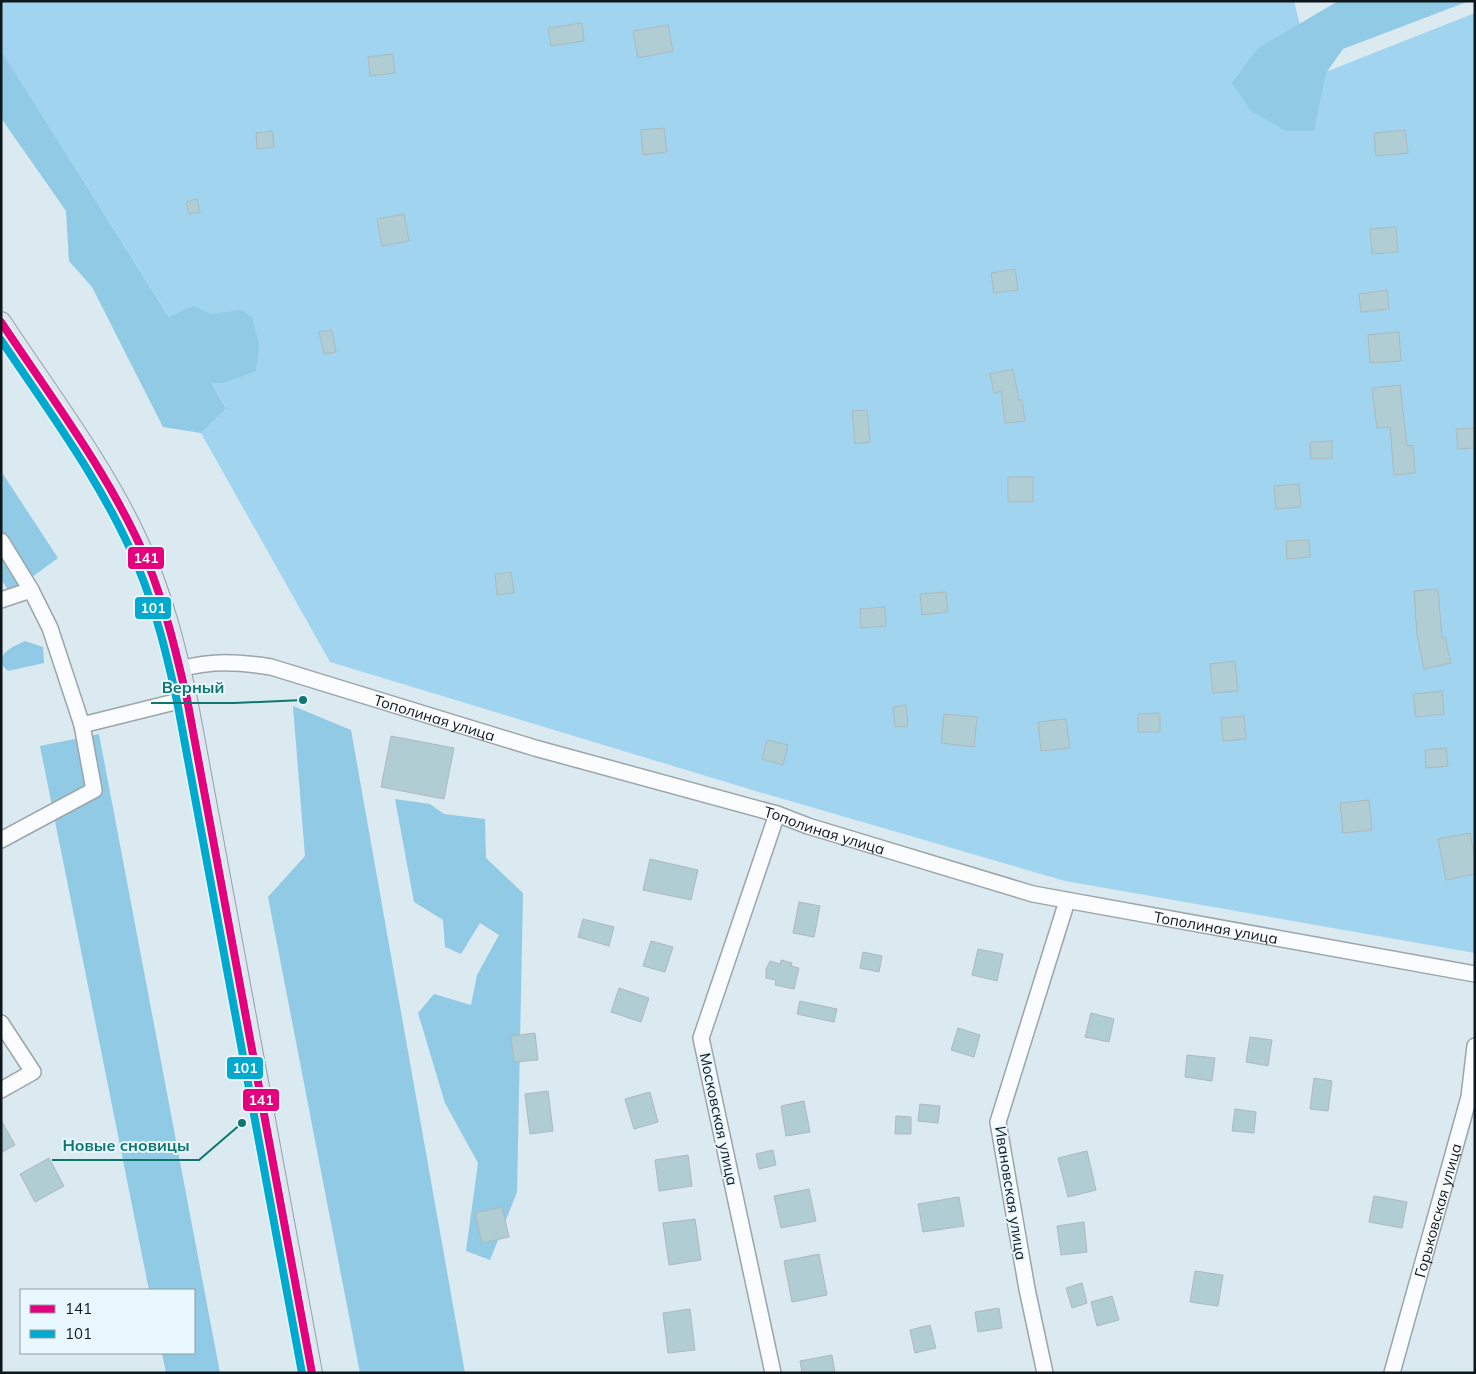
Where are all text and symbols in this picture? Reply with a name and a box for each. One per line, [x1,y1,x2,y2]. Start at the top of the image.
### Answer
line badge: 141 [127,546,165,570]
text: 141 [133,549,159,567]
line badge: 101 [134,596,172,620]
text: 101 [140,599,166,617]
callout: Верный [151,672,234,703]
text: Верный [162,677,224,697]
street label: Тополиная улица [372,690,498,745]
street label: Тополиная улица [762,801,887,858]
street label: Тополиная улица [1152,907,1280,948]
street label: Московская улица [696,1051,742,1187]
line badge: 101 [226,1056,264,1080]
text: 101 [232,1059,258,1077]
line badge: 141 [242,1088,280,1112]
text: 141 [248,1091,274,1109]
street label: Ивановская улица [991,1125,1031,1261]
callout: Новые сновицы [52,1129,199,1160]
text: Новые сновицы [62,1135,190,1155]
street label: Горьковская улица [1410,1141,1465,1280]
legend [20,1289,195,1354]
text: 141 [65,1299,92,1318]
text: 101 [65,1324,92,1343]

